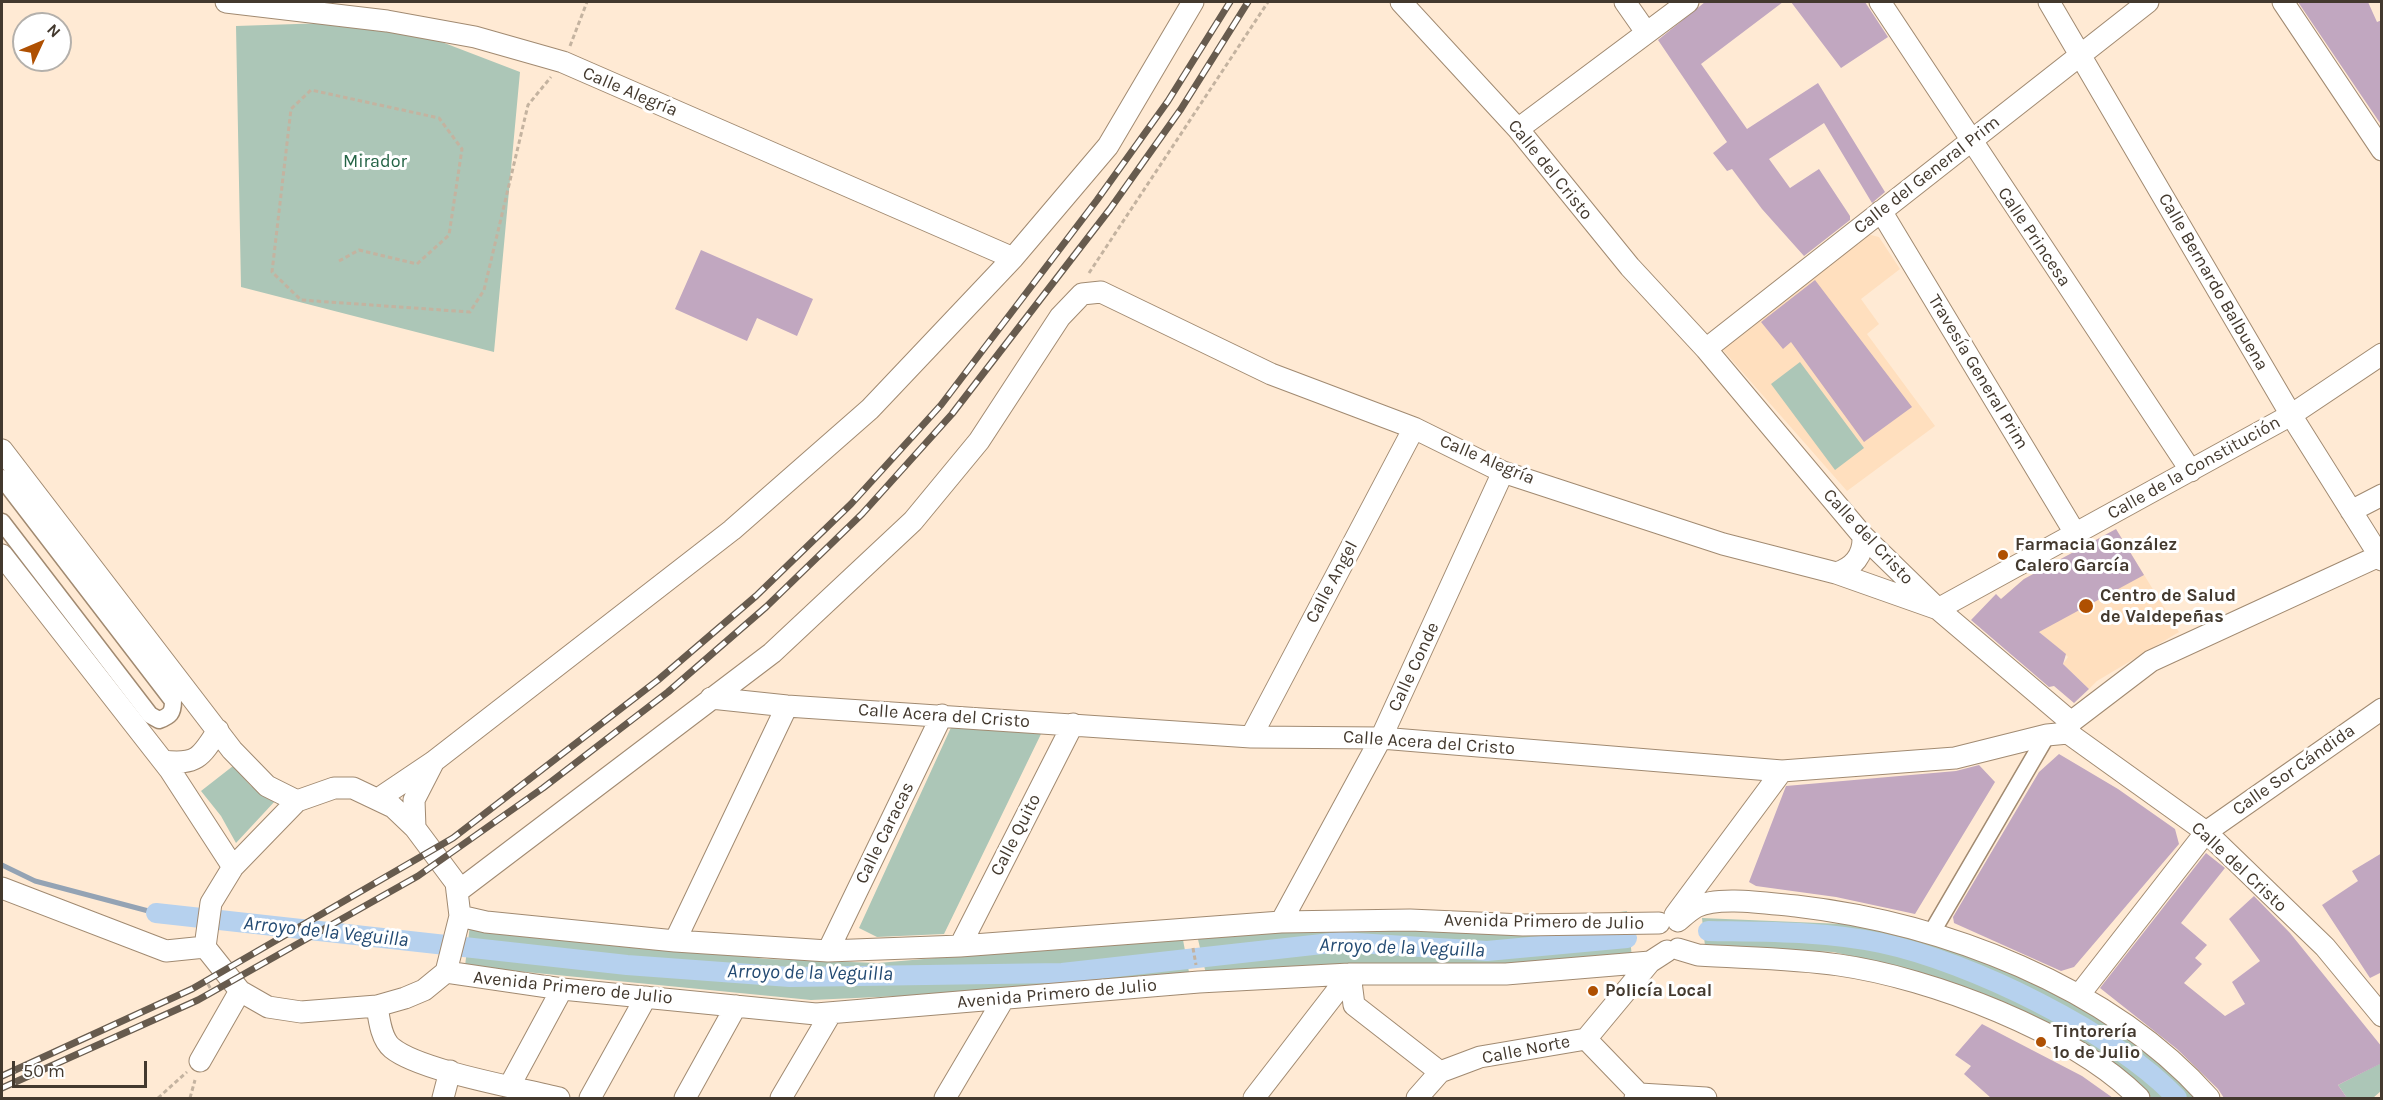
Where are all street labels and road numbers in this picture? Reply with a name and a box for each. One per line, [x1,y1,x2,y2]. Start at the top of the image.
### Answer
street label: Calle Alegría [579,62,681,122]
street label: Calle del General Prim [1850,111,2004,239]
street label: Calle del Cristo [1503,116,1597,224]
street label: Calle Princesa [1993,183,2075,291]
street label: Calle Bernardo Balbuena [2153,189,2273,375]
street label: Travesía General Prim [1923,291,2033,453]
street label: Calle de la Constitución [2104,411,2284,525]
street label: Calle Alegría [1436,430,1538,490]
street label: Calle del Cristo [1818,485,1918,589]
street label: Calle Angel [1301,537,1363,627]
street label: Calle Conde [1384,619,1444,715]
street label: Calle Acera del Cristo [857,699,1031,733]
street label: Calle Sor Cándida [2229,720,2359,820]
street label: Calle Acera del Cristo [1342,726,1516,760]
street label: Calle Caracas [851,779,919,887]
street label: Calle Quito [986,790,1046,880]
street label: Calle del Cristo [2187,817,2291,917]
street label: Avenida Primero de Julio [1444,909,1644,935]
street label: Avenida Primero de Julio [472,967,674,1009]
street label: Avenida Primero de Julio [956,975,1158,1013]
street label: Calle Norte [1480,1031,1572,1069]

